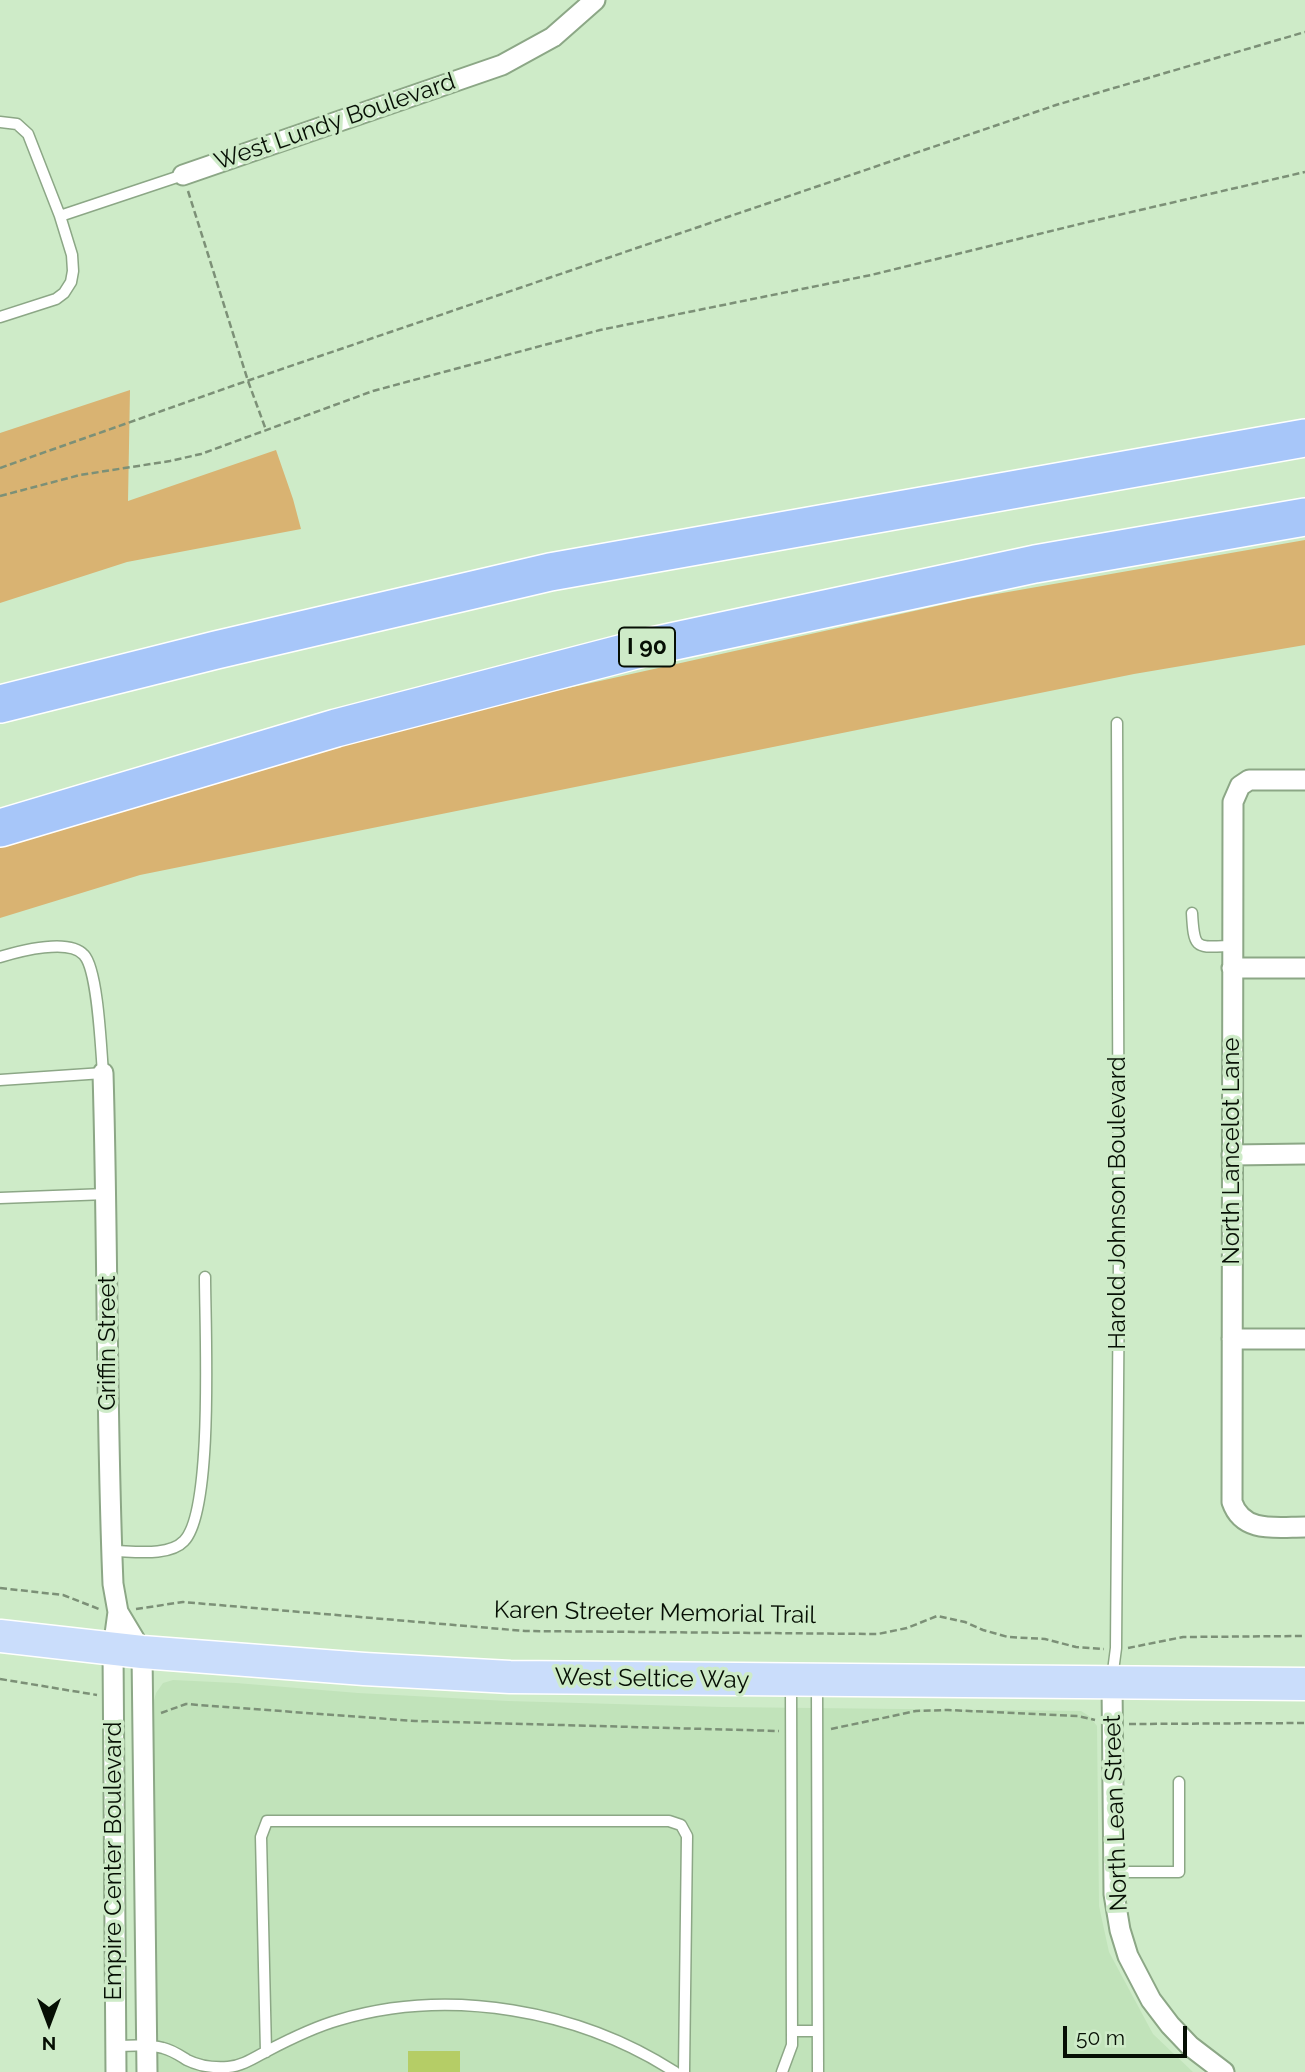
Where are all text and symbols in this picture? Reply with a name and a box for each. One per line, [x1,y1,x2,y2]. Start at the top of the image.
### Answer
street label: West Lundy Boulevard [211,67,459,177]
road number: I 90 [619,628,675,666]
street label: North Lancelot Lane [1218,1037,1246,1265]
street label: Harold Johnson Boulevard [1104,1056,1132,1350]
street label: Griffin Street [94,1275,122,1411]
street label: Karen Streeter Memorial Trail [494,1596,816,1630]
street label: West Seltice Way [554,1663,750,1695]
street label: North Lean Street [1098,1714,1134,1912]
street label: Empire Center Boulevard [100,1721,128,2001]
north arrow [14,1988,84,2058]
scale bar [1067,2012,1191,2056]
text: 50 m [1076,2025,1125,2050]
text: N [42,2033,56,2055]

